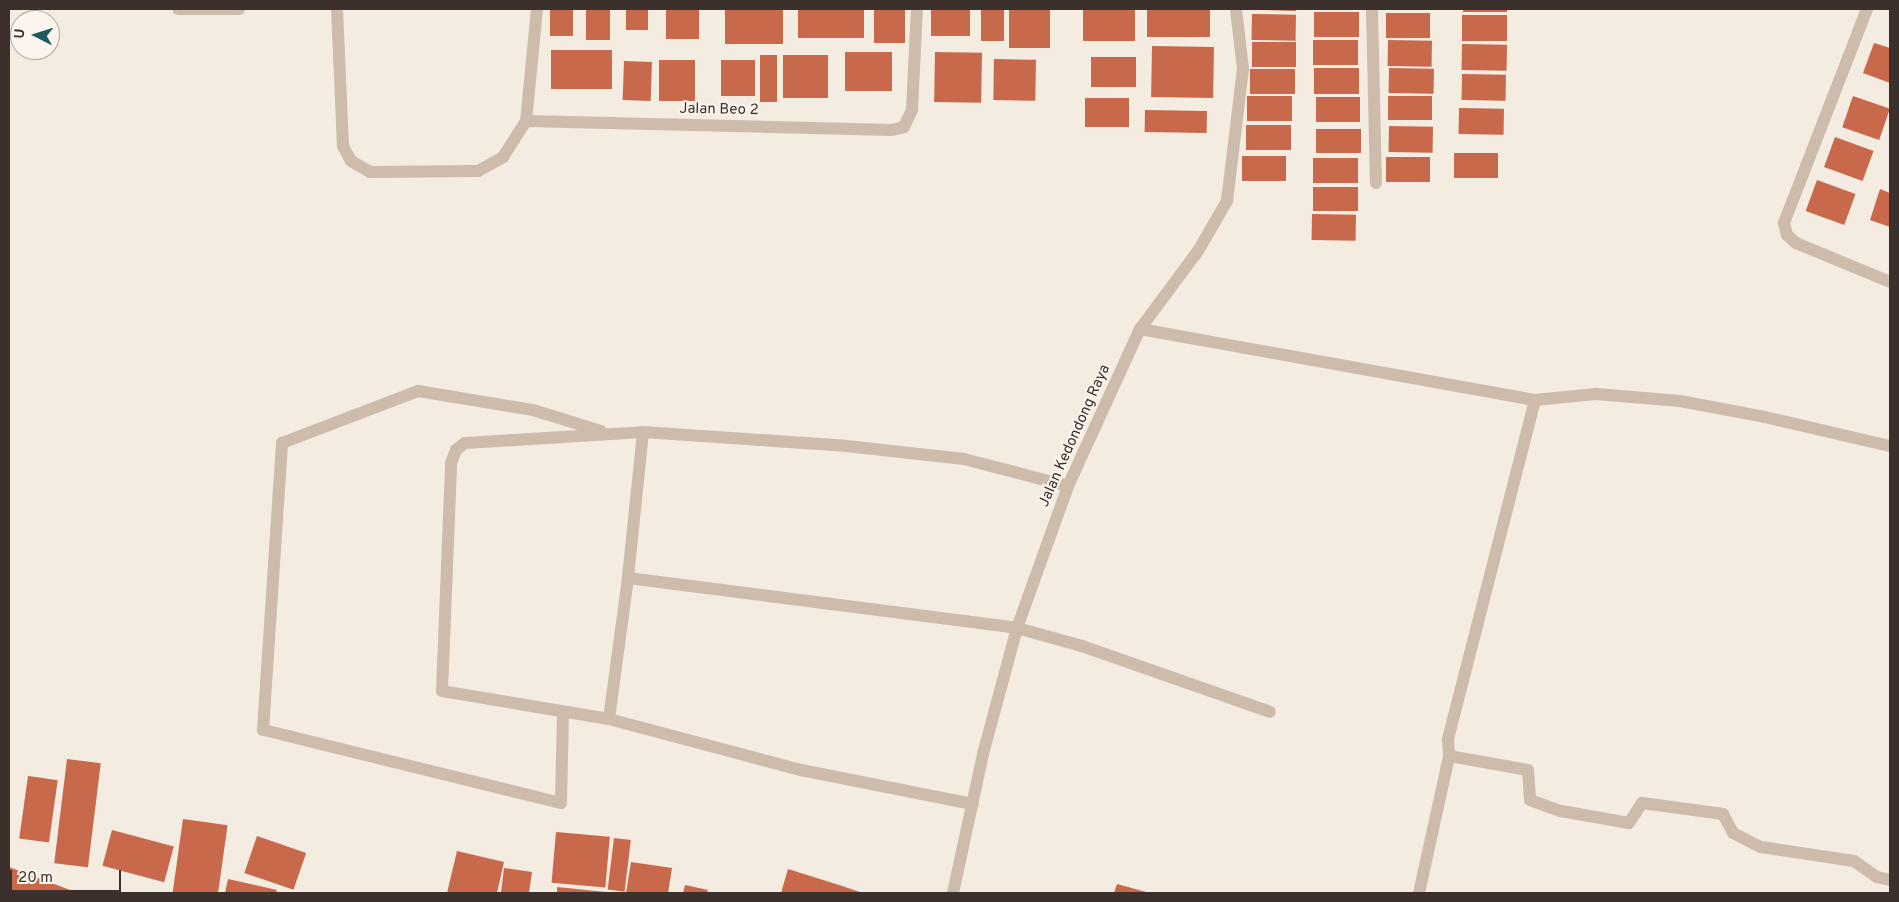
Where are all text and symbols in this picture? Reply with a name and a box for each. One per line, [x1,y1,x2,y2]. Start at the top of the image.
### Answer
north arrow [10,10,60,60]
text: U [12,28,29,39]
street label: Jalan Beo 2 [679,100,759,120]
street label: Jalan Kedondong Raya [1035,362,1115,510]
scale bar [12,860,124,892]
text: 20 m [18,869,53,888]

